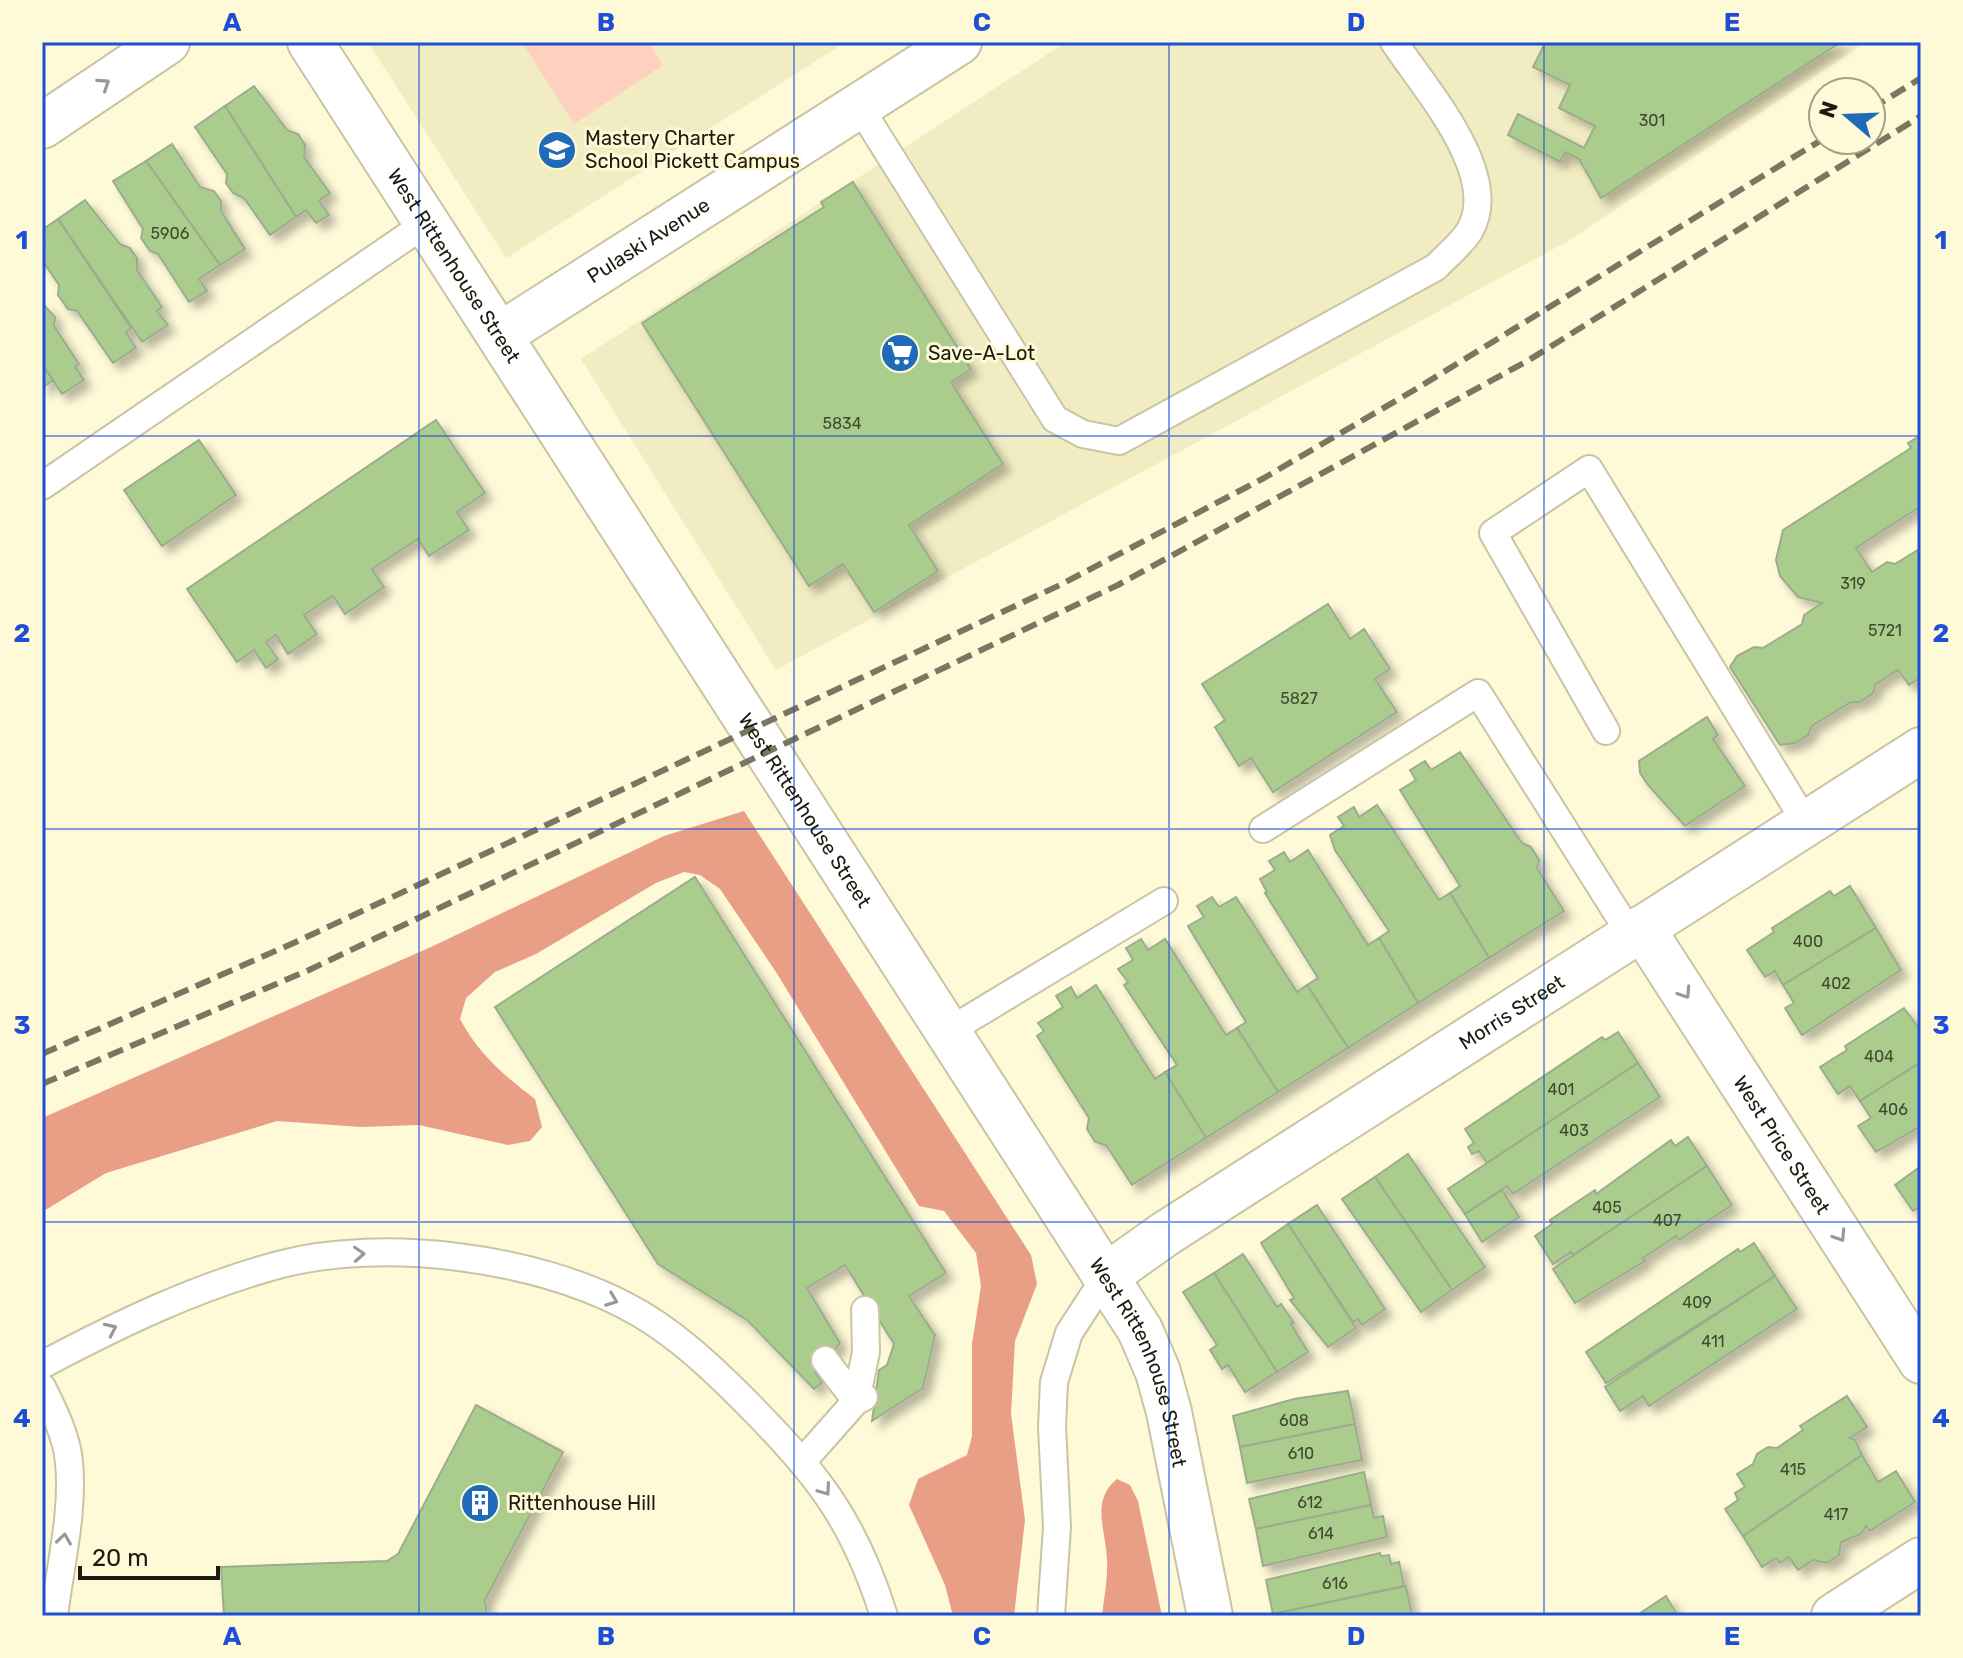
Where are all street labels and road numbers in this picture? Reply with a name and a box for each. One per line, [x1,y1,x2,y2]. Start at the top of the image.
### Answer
street label: West Rittenhouse Street [383,164,526,367]
street label: Pulaski Avenue [583,192,714,288]
street label: West Rittenhouse Street [734,709,877,912]
street label: Morris Street [1454,969,1569,1055]
street label: West Price Street [1728,1071,1835,1219]
street label: West Rittenhouse Street [1085,1253,1192,1469]

